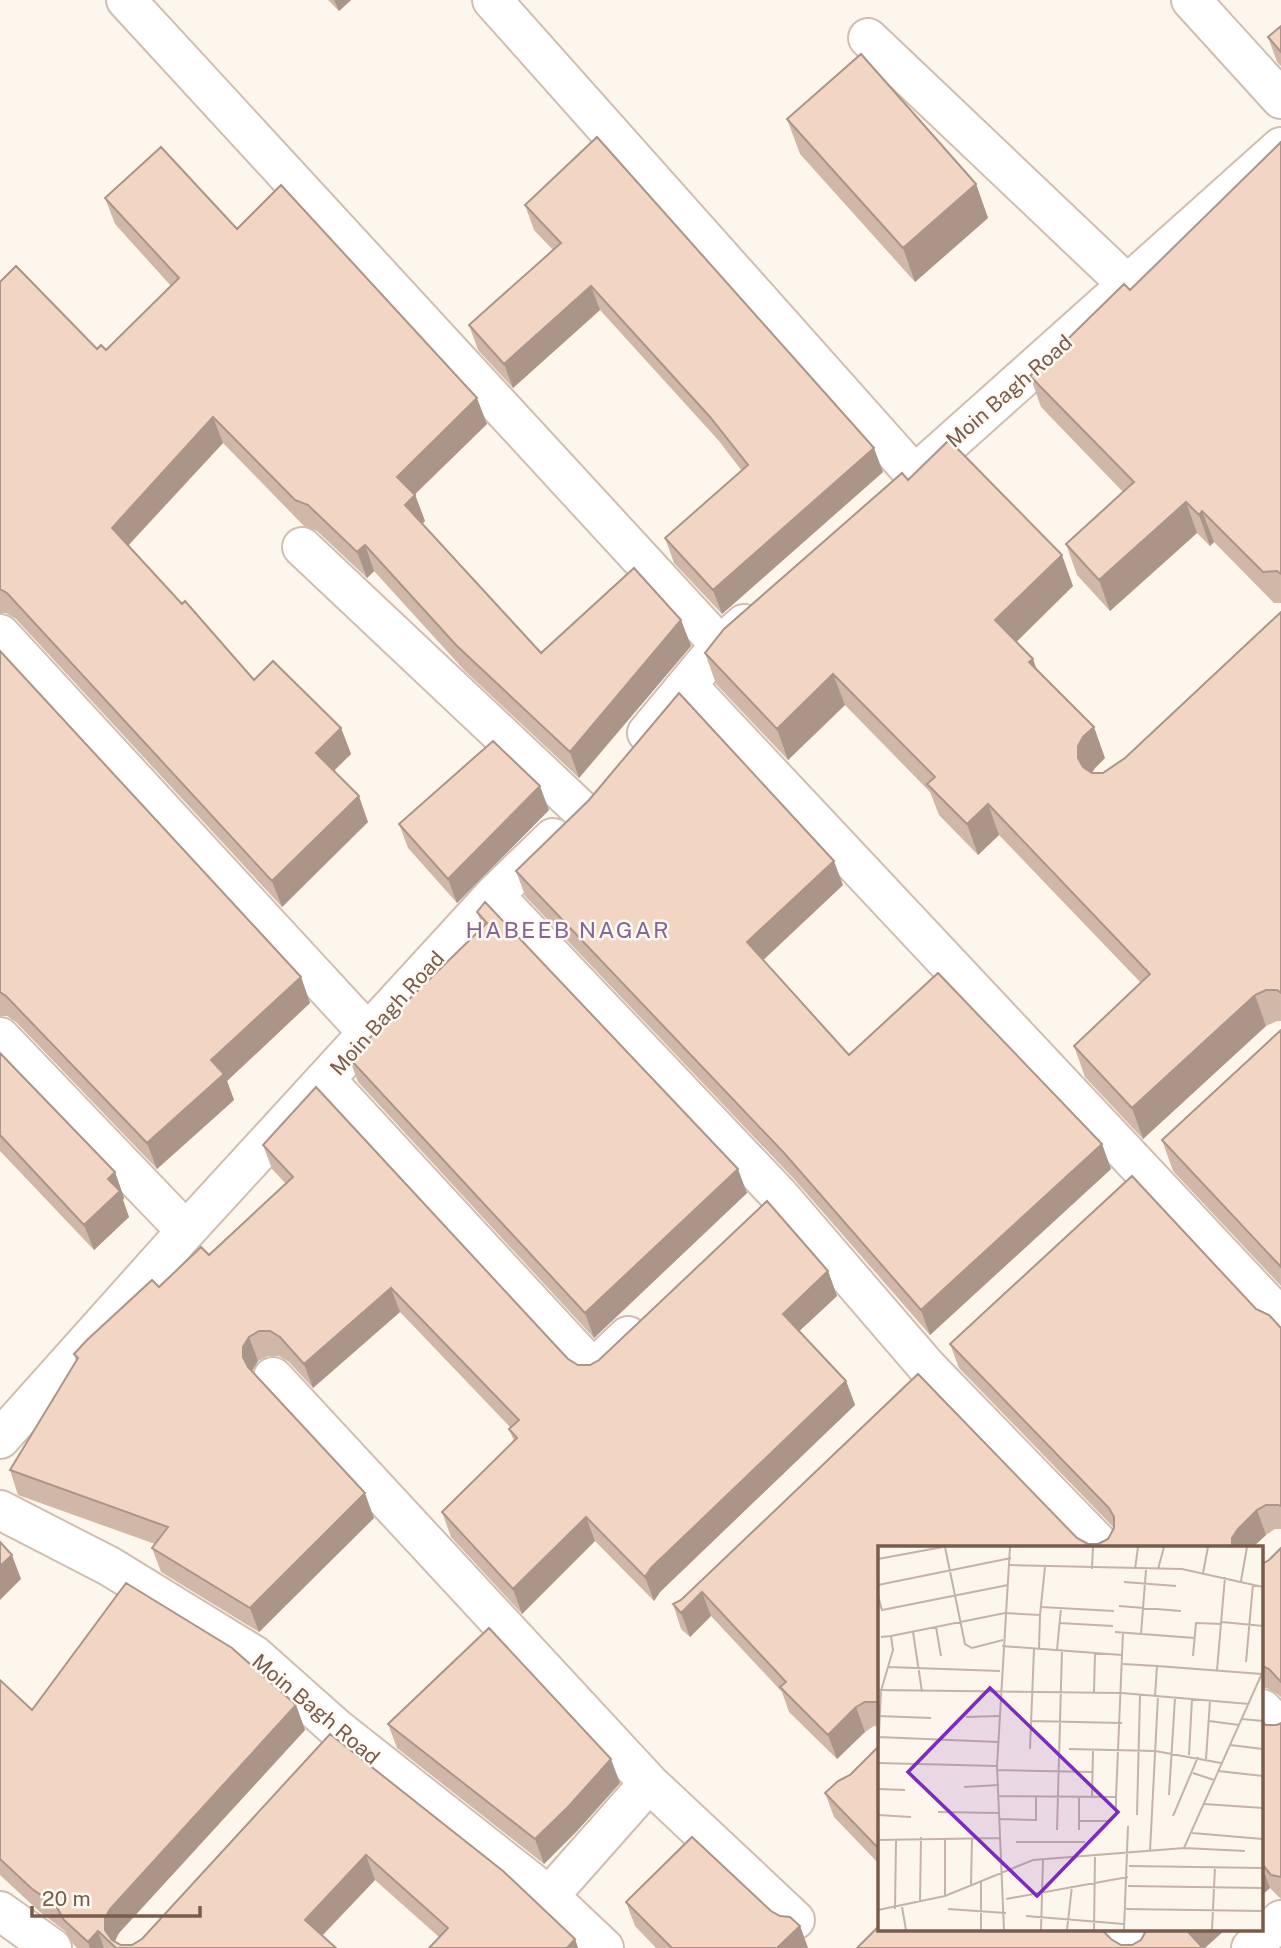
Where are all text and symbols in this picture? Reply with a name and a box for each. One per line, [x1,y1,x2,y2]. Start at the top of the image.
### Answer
street label: Moin Bagh Road [941,330,1077,452]
district label: HABEEB NAGAR [465,916,671,943]
street label: Moin Bagh Road [325,946,449,1080]
inset map [878,1546,1264,1930]
street label: Moin Bagh Road [247,1648,385,1770]
scale bar [32,1874,200,1918]
text: 20 m [42,1886,91,1911]

